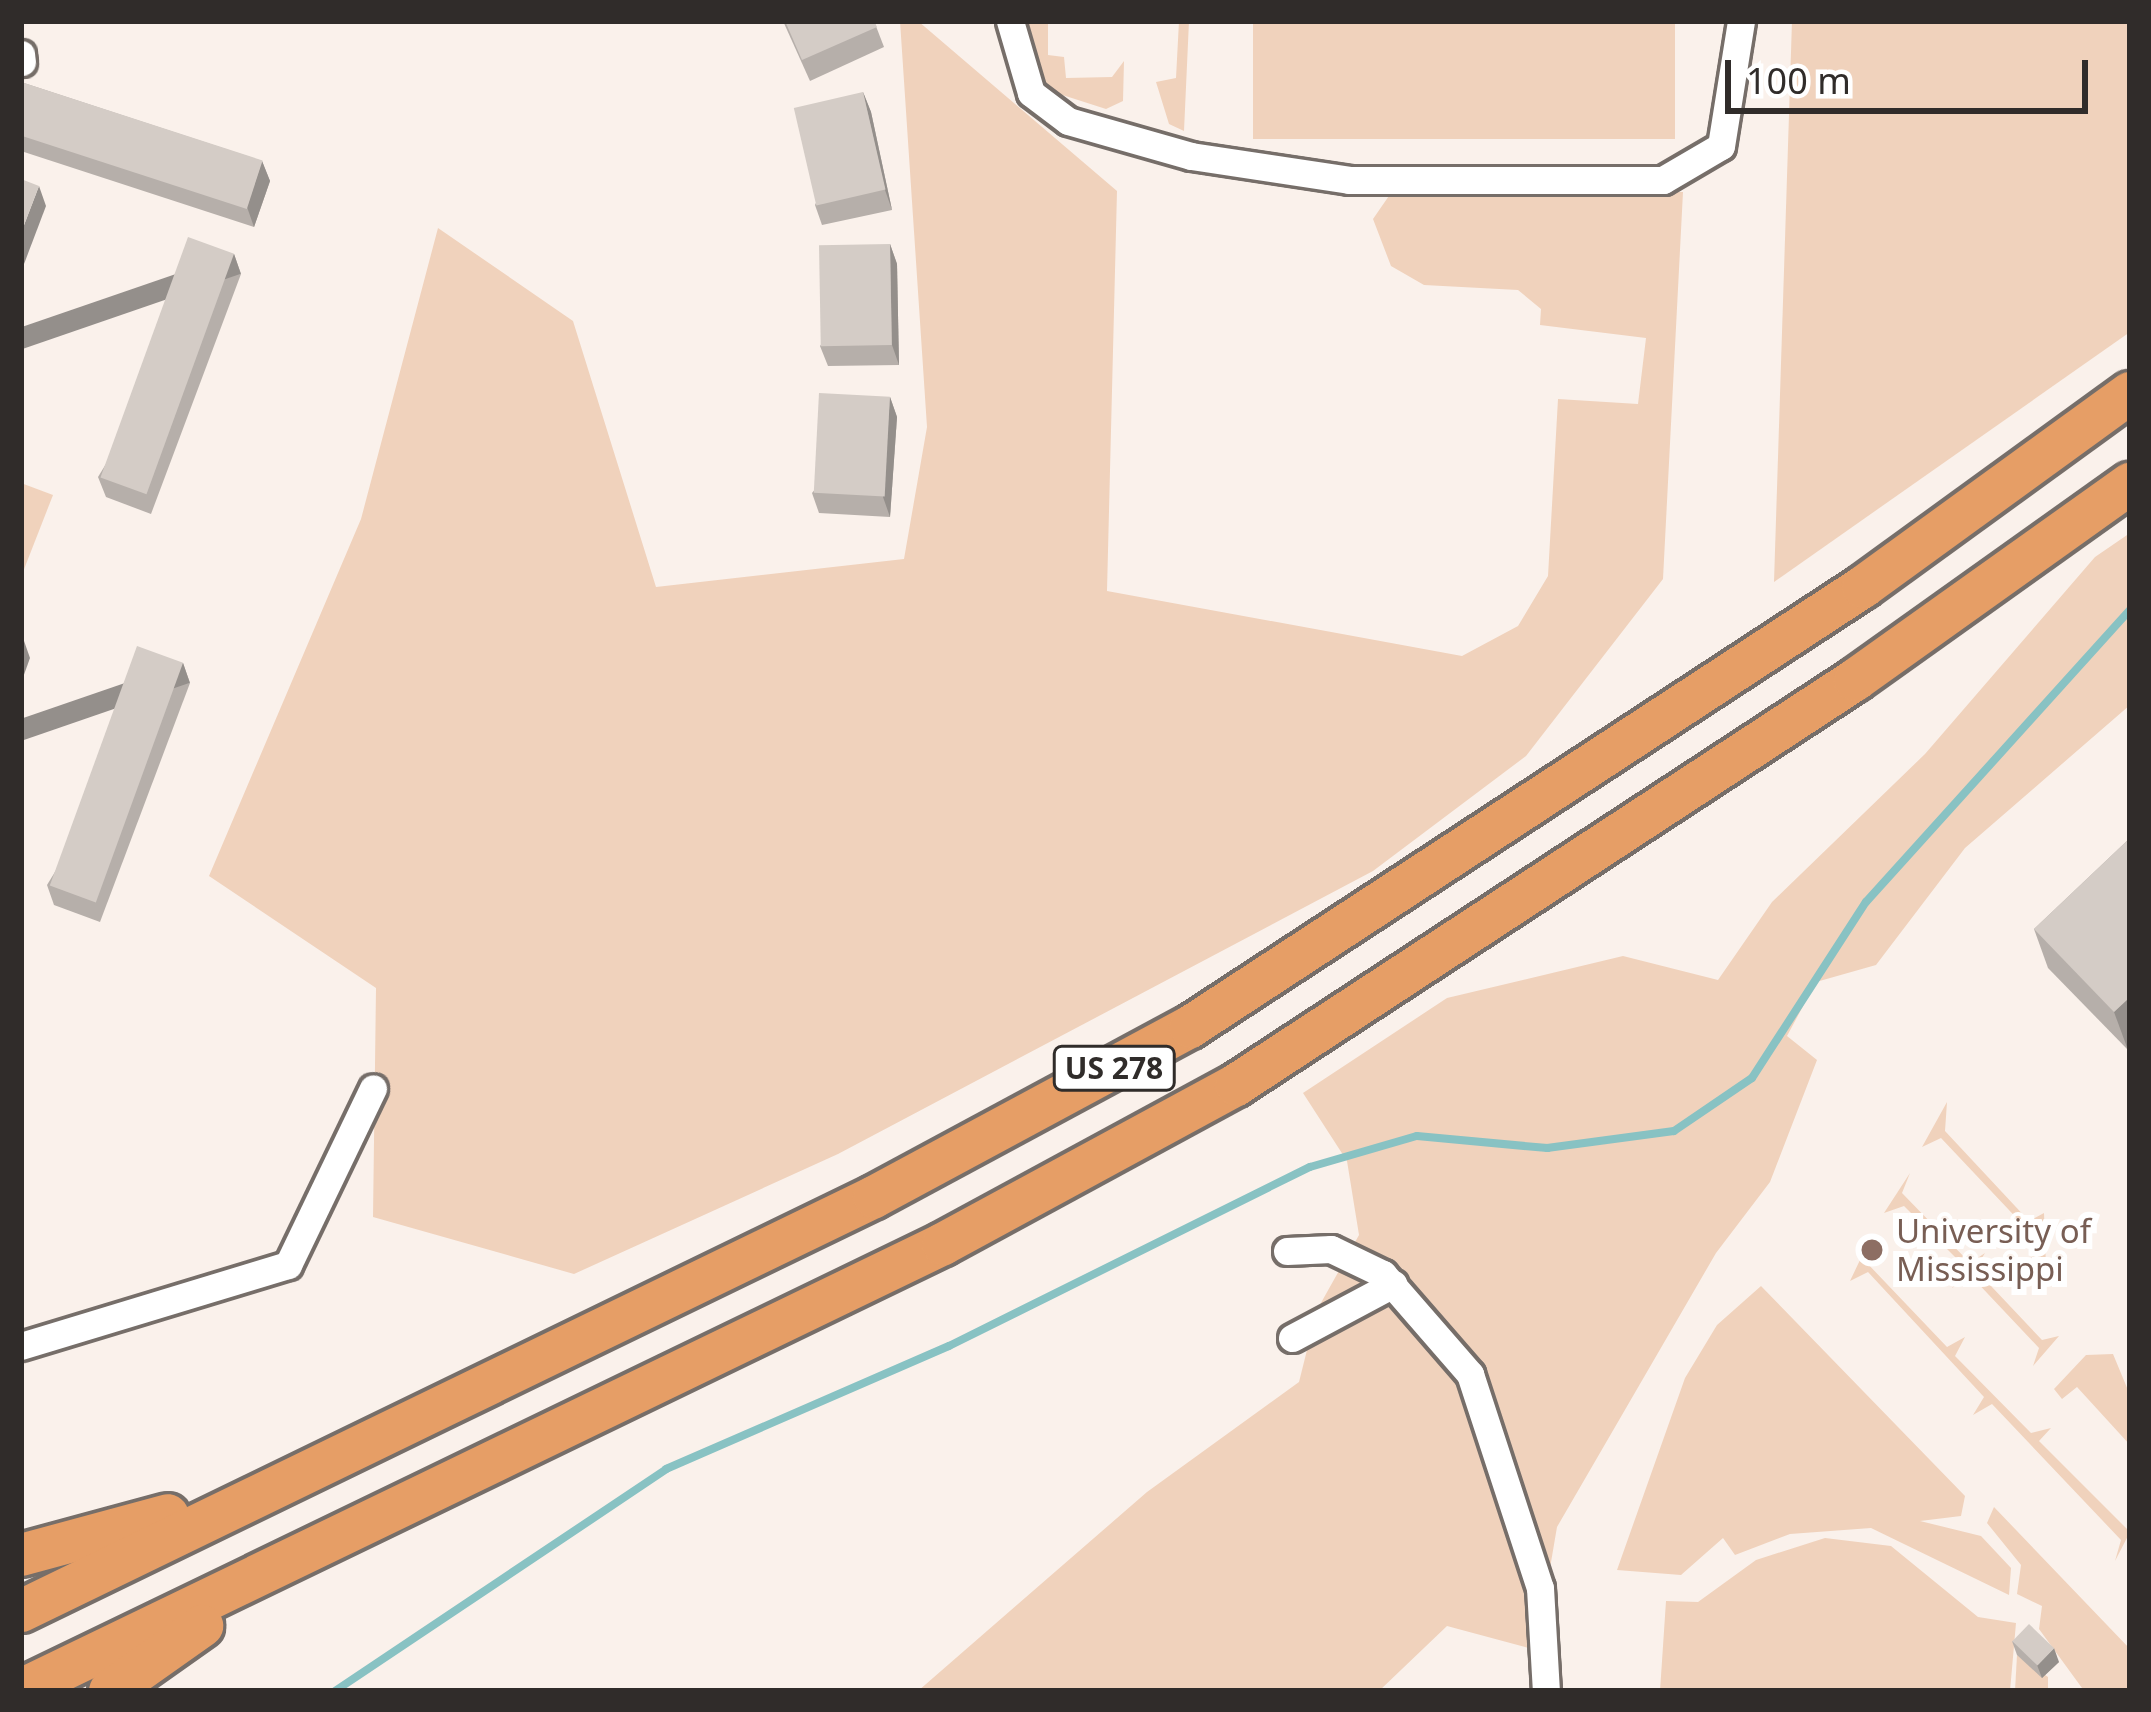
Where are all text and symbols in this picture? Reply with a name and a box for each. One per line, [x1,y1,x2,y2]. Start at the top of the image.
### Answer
scale bar [1731,36,2094,110]
text: 100 m [1746,56,1851,105]
road number: US 278 [1051,1044,1177,1092]
place label: University of Mississippi [1896,1211,2091,1289]
marker: University of Mississippi [1859,1237,1885,1263]

